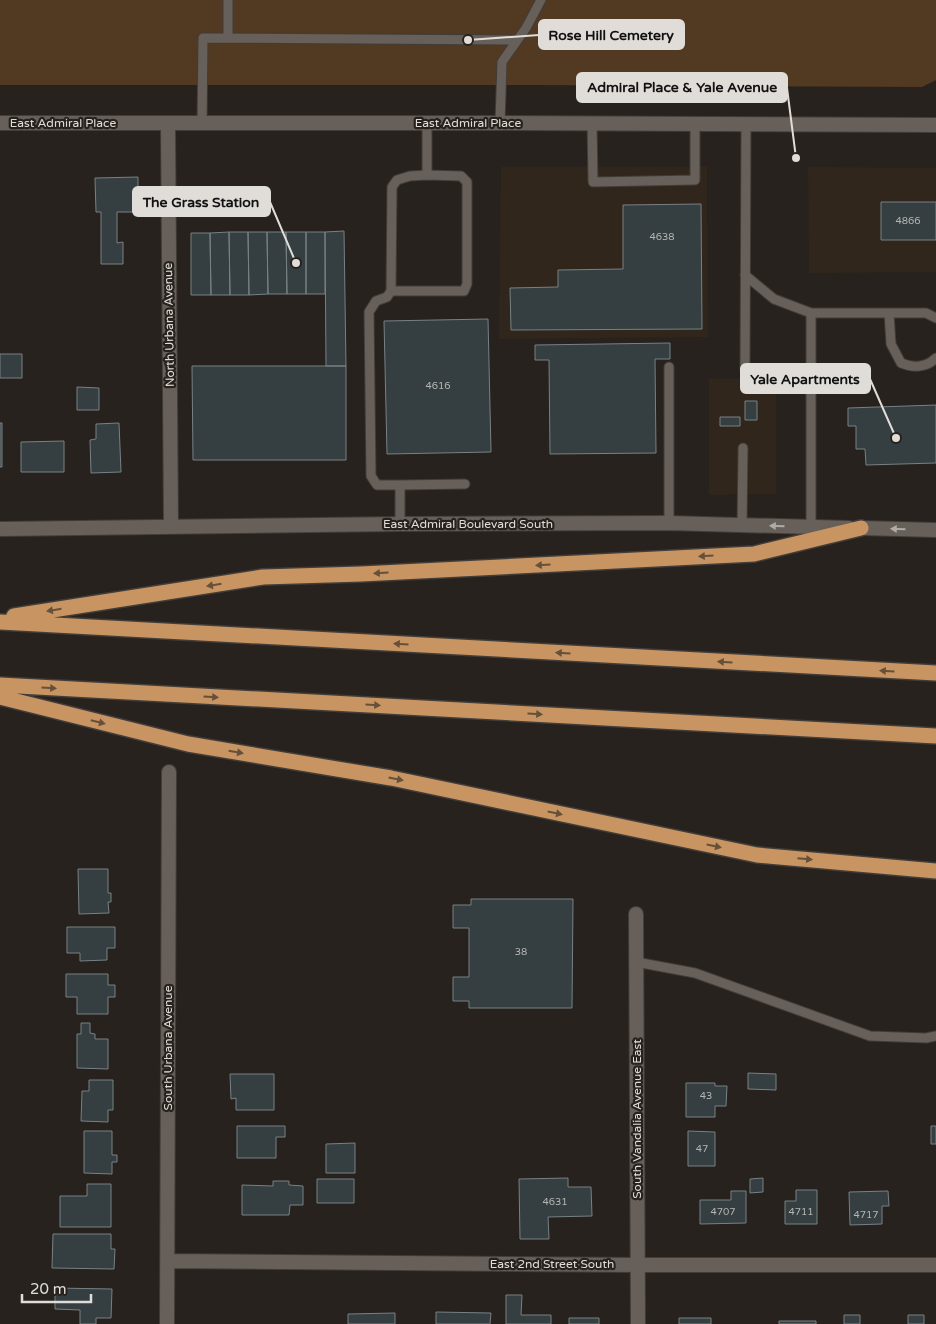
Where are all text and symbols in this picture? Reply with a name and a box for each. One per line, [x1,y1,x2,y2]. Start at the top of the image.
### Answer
callout: Rose Hill Cemetery [539,20,684,49]
text: Rose Hill Cemetery [548,27,674,44]
callout: Admiral Place & Yale Avenue [577,73,787,102]
text: Admiral Place & Yale Avenue [587,79,777,96]
street label: East Admiral Place [10,116,116,130]
street label: East Admiral Place [415,116,521,130]
callout: The Grass Station [133,187,270,216]
text: The Grass Station [142,194,259,211]
house number: 4866 [895,215,921,227]
house number: 4638 [649,231,675,243]
street label: North Urbana Avenue [161,263,177,387]
callout: Yale Apartments [741,364,870,393]
text: Yale Apartments [750,371,860,388]
house number: 4616 [425,380,451,392]
street label: East Admiral Boulevard South [383,517,553,531]
one-way arrow [769,522,785,530]
one-way arrow [890,525,906,533]
one-way arrow [697,553,713,561]
one-way arrow [535,561,551,569]
one-way arrow [373,569,389,577]
one-way arrow [206,581,222,589]
one-way arrow [45,606,61,614]
one-way arrow [392,639,408,647]
one-way arrow [555,648,571,656]
one-way arrow [717,657,733,665]
one-way arrow [879,666,895,674]
one-way arrow [41,684,57,692]
one-way arrow [203,693,219,701]
one-way arrow [365,702,381,710]
one-way arrow [528,711,544,719]
one-way arrow [91,718,106,726]
one-way arrow [229,748,245,756]
one-way arrow [389,776,405,784]
one-way arrow [548,809,564,817]
one-way arrow [707,842,722,850]
one-way arrow [797,856,813,864]
house number: 38 [515,946,527,958]
street label: South Urbana Avenue [161,985,175,1110]
street label: South Vandalia Avenue East [630,1039,644,1199]
house number: 43 [700,1090,712,1102]
house number: 47 [696,1143,708,1155]
house number: 4631 [542,1196,568,1208]
house number: 4707 [710,1206,736,1218]
house number: 4711 [788,1206,814,1218]
house number: 4717 [853,1209,879,1221]
street label: East 2nd Street South [490,1257,614,1271]
scale bar [22,1272,91,1304]
text: 20 m [30,1280,67,1298]

